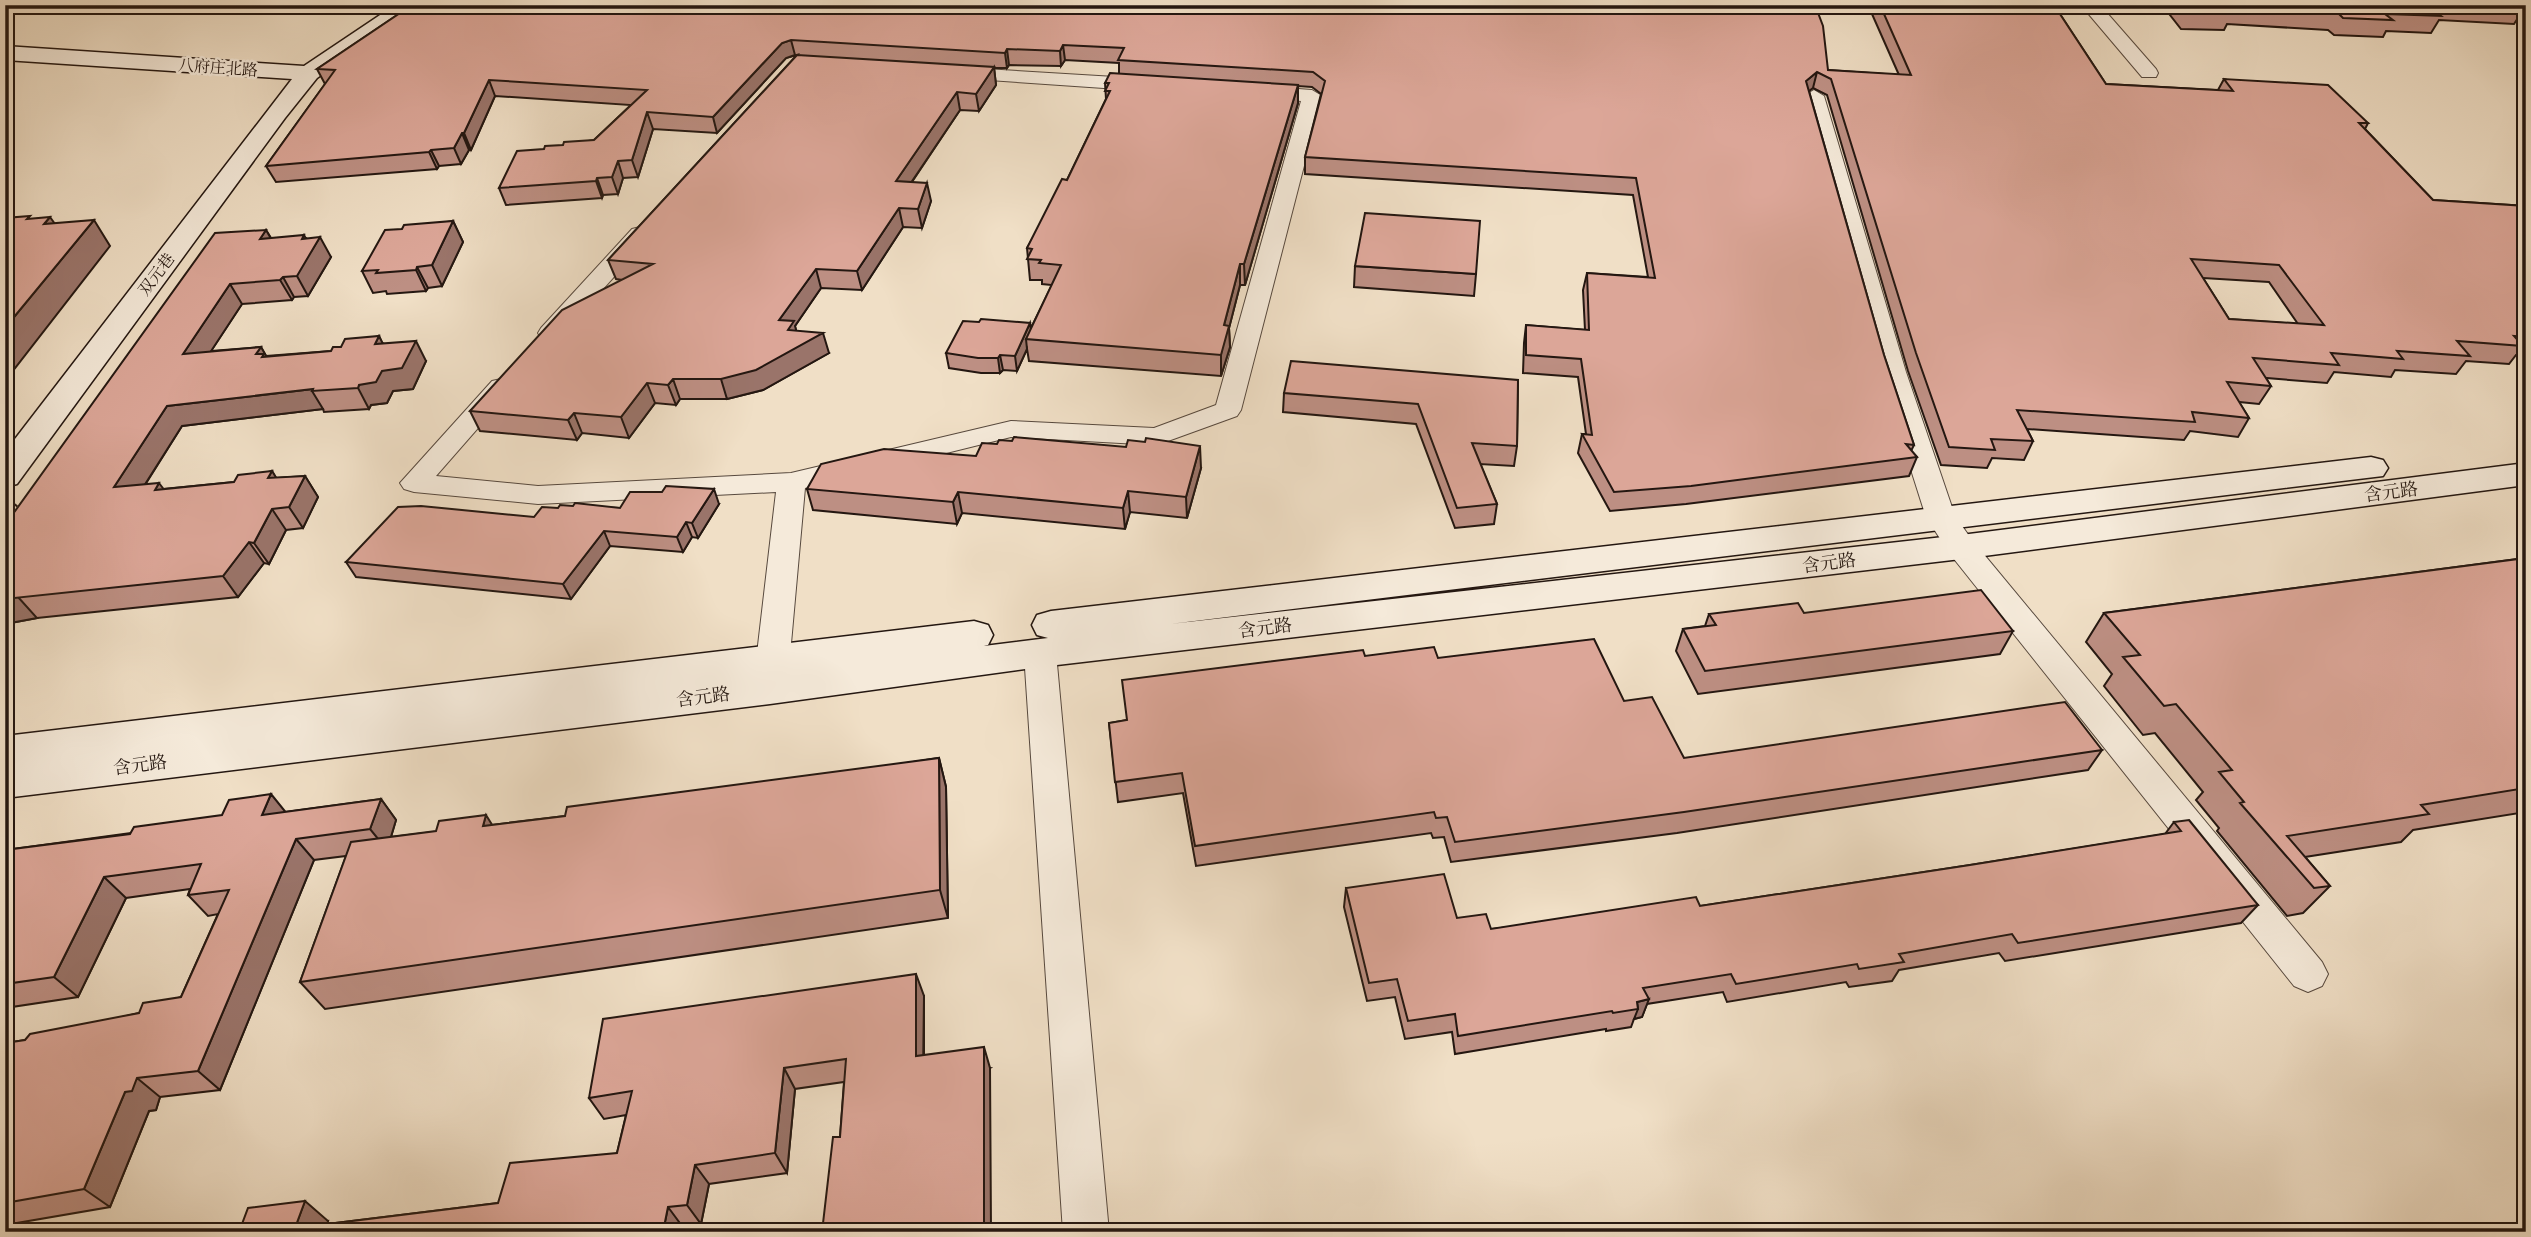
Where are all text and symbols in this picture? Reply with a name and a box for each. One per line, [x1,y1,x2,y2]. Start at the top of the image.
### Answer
street label: 八府庄北路 [177,54,259,80]
street label: 双元巷 [134,249,178,299]
street label: 含元路 [2363,478,2419,506]
street label: 含元路 [1801,549,1857,577]
street label: 含元路 [1237,614,1293,642]
street label: 含元路 [675,683,731,711]
street label: 含元路 [112,751,168,779]

